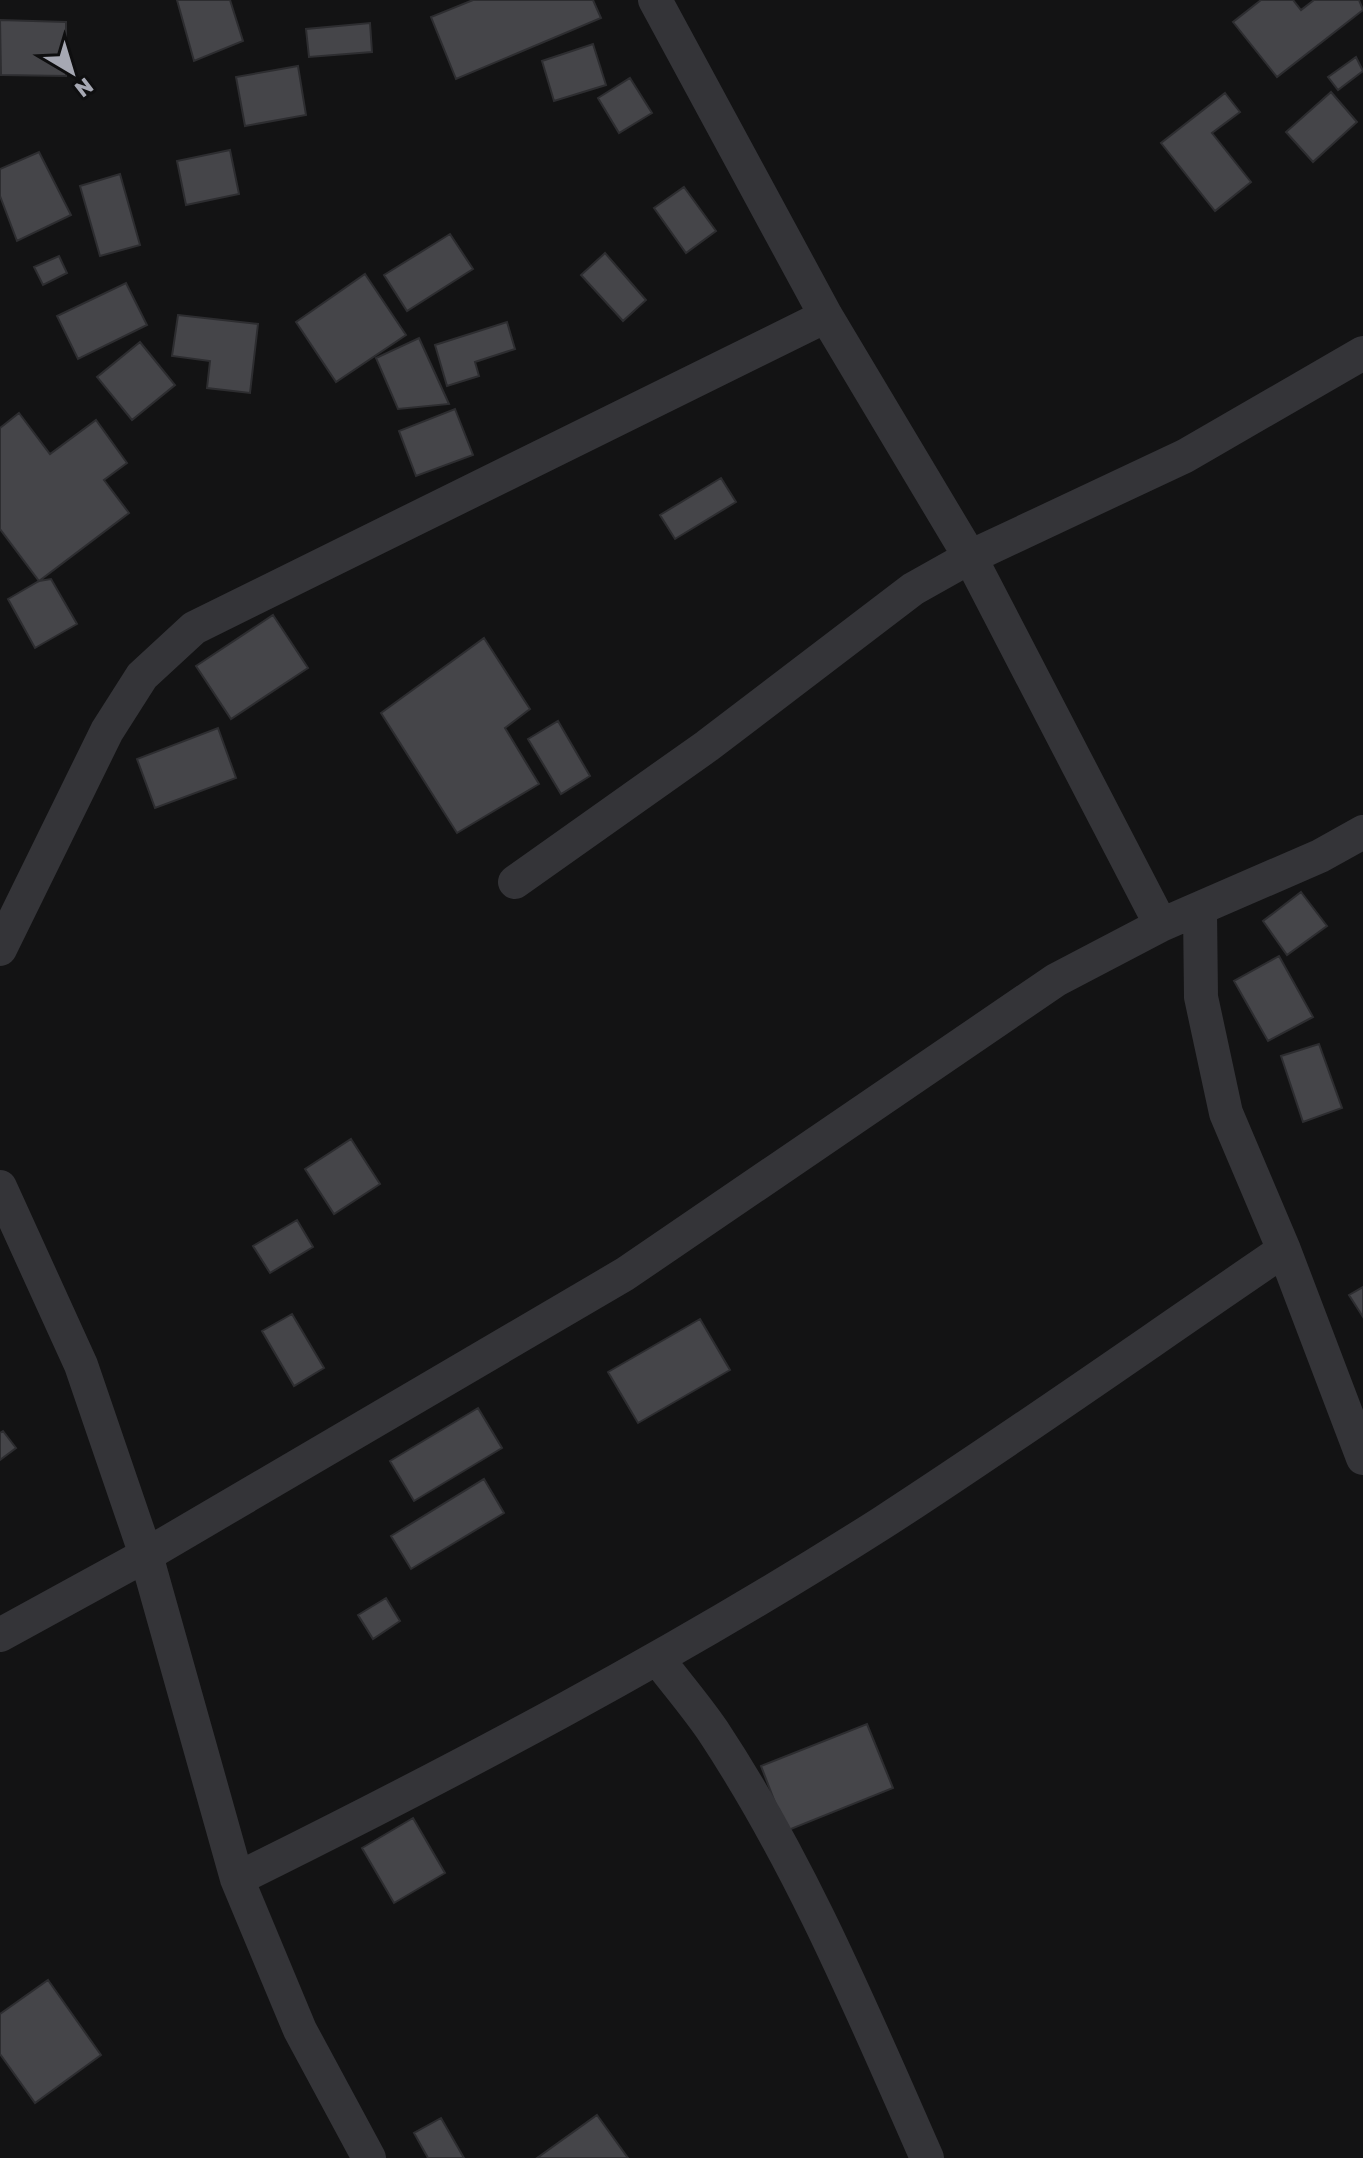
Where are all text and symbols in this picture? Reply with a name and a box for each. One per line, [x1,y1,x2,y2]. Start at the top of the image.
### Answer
north arrow [32,32,112,112]
text: N [69,72,99,103]

